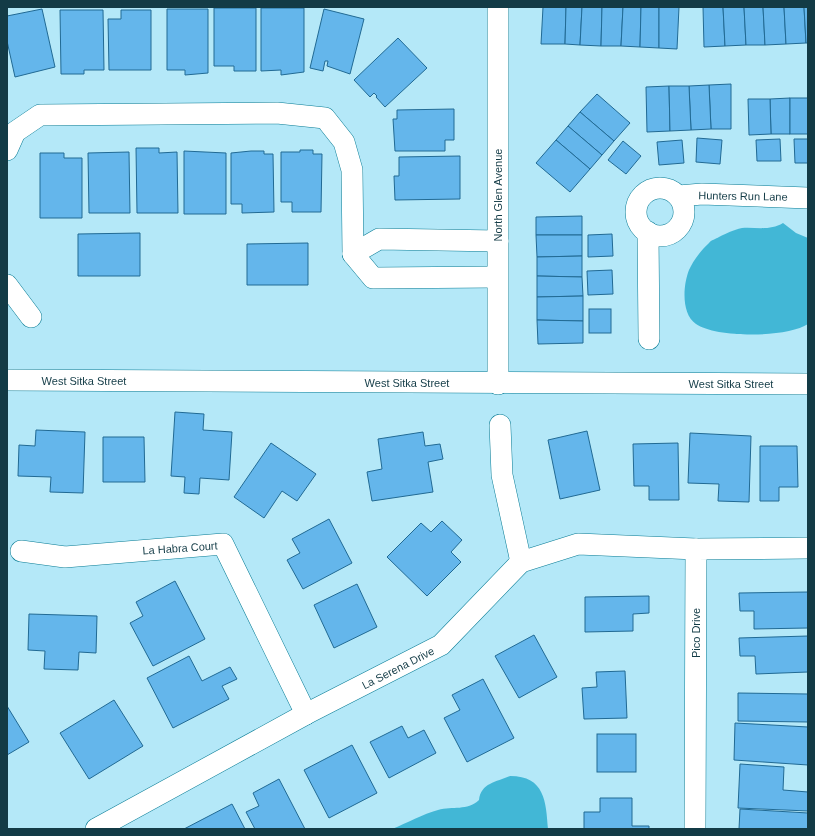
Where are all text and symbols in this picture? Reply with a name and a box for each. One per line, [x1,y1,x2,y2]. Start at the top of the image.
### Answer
street label: North Glen Avenue [492,149,504,241]
street label: Hunters Run Lane [698,189,788,203]
street label: West Sitka Street [42,375,126,387]
street label: West Sitka Street [365,377,449,389]
street label: West Sitka Street [689,378,773,390]
street label: La Habra Court [142,539,218,557]
street label: Pico Drive [690,608,702,658]
street label: La Serena Drive [360,645,436,691]

